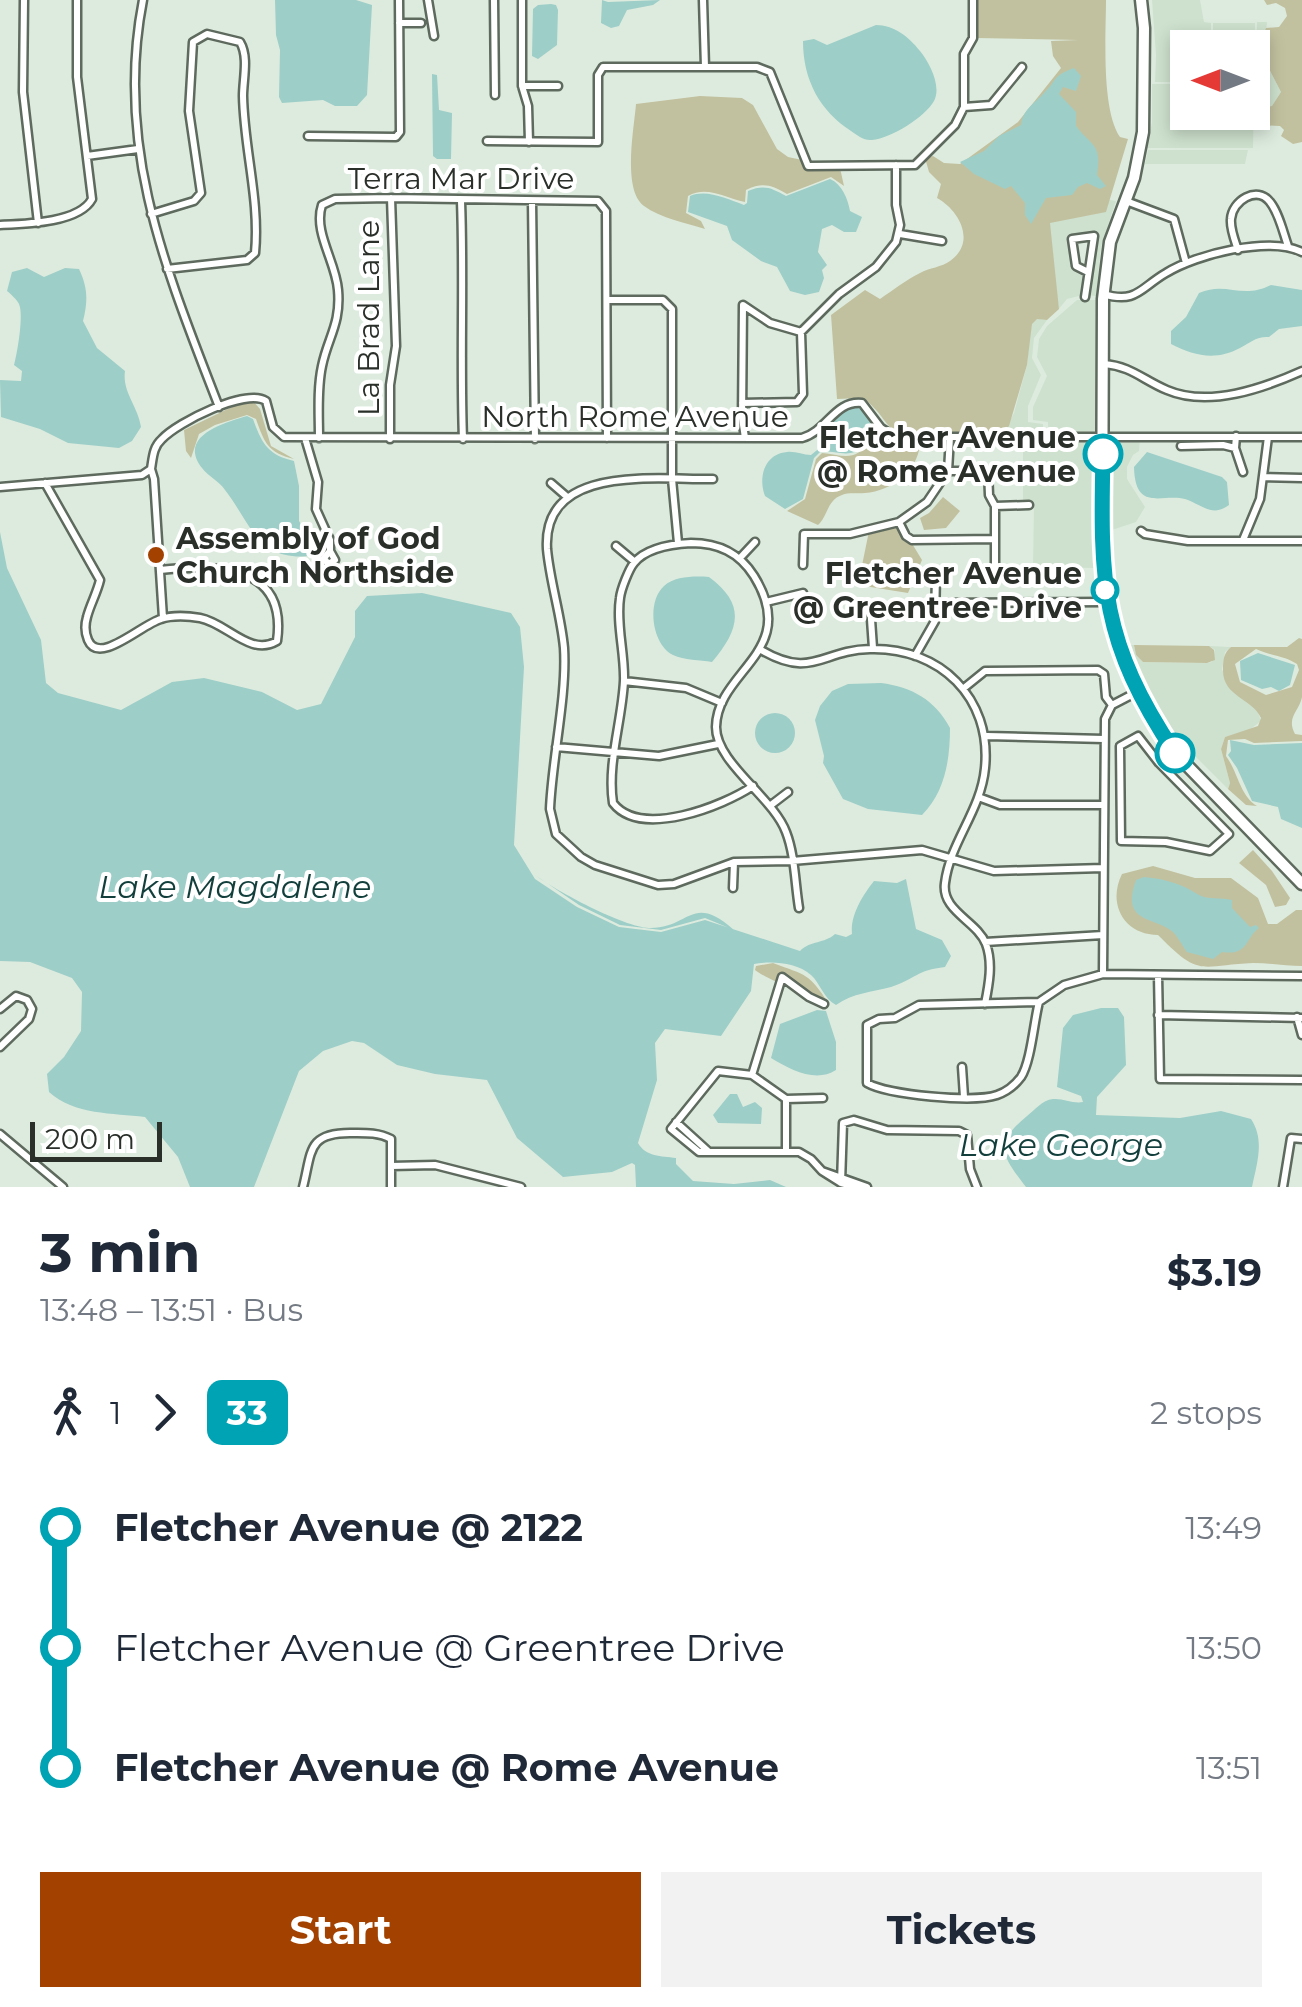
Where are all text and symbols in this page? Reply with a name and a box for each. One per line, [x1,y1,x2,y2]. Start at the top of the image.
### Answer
north arrow [1170,30,1270,130]
map controls [1170,30,1270,130]
street label: Terra Mar Drive [348,160,574,197]
street label: La Brad Lane [350,220,387,416]
street label: North Rome Avenue [481,398,789,435]
place label: Fletcher Avenue @ Rome Avenue [817,419,1076,490]
marker: Fletcher Avenue @ Rome Avenue [1084,435,1122,473]
place label: Assembly of God Church Northside [175,520,454,591]
marker: Assembly of God Church Northside [145,544,167,566]
place label: Fletcher Avenue @ Greentree Drive [793,555,1082,626]
marker: Fletcher Avenue @ Greentree Drive [1092,577,1118,603]
unlabelled marker [1156,734,1194,772]
water label: Lake Magdalene [99,867,371,906]
scale bar [30,1117,162,1162]
text: 200 m [45,1122,135,1156]
water label: Lake George [959,1125,1163,1164]
text: 3 min [40,1219,200,1286]
text: $3.19 [1167,1249,1262,1296]
text: 13:48 – 13:51 · Bus [40,1290,303,1329]
icon: walk [40,1385,95,1440]
icon: forward [137,1385,192,1440]
text: 33 [227,1391,268,1434]
text: 1 [110,1393,122,1432]
text: 2 stops [1150,1393,1262,1432]
text: Fletcher Avenue @ 2122 [114,1504,583,1551]
text: 13:49 [1185,1508,1262,1547]
text: Fletcher Avenue @ Greentree Drive [114,1624,785,1671]
text: 13:50 [1186,1628,1262,1667]
text: Fletcher Avenue @ Rome Avenue [114,1744,779,1791]
text: 13:51 [1196,1748,1262,1787]
button: Start [40,1872,641,1987]
button: Tickets [661,1872,1262,1987]

